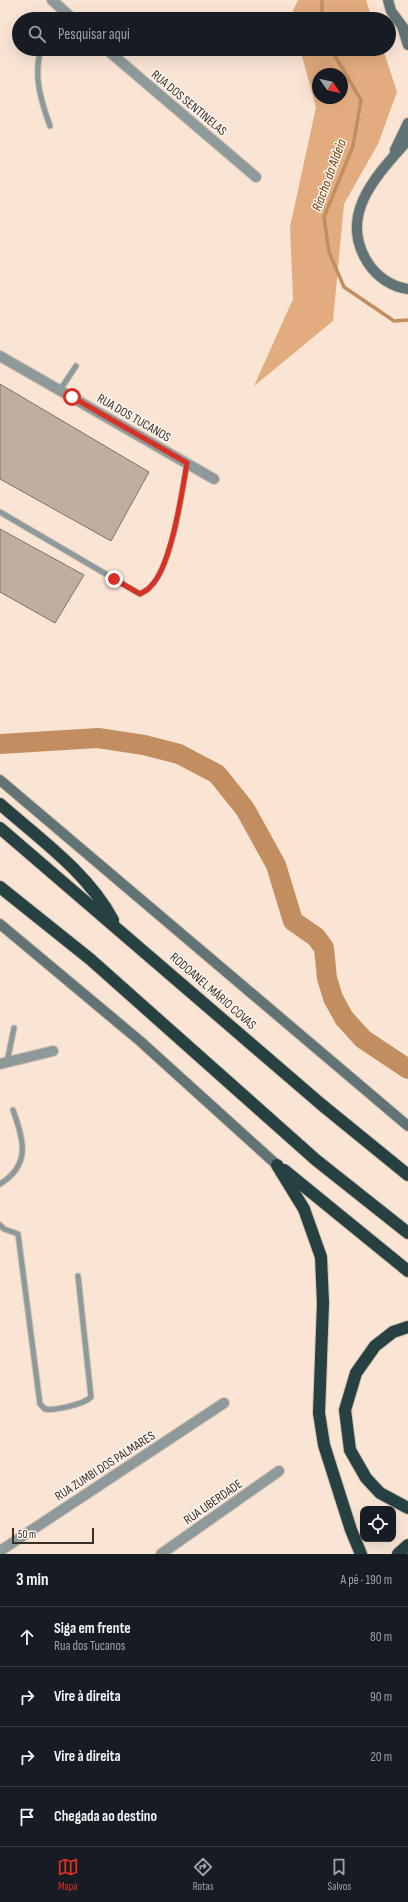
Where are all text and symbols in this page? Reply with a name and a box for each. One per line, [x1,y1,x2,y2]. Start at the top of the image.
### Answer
search box [12,12,396,56]
icon: search [26,23,48,45]
text: Pesquisar aqui [58,25,130,44]
street label: RUA DOS SENTINELAS [148,67,230,140]
north arrow [312,68,348,104]
water label: Riacho da Aldeia [308,136,350,213]
route start [63,388,81,406]
street label: RUA DOS TUCANOS [94,390,174,446]
route end [105,570,123,588]
street label: RODOANEL MÁRIO COVAS [167,949,260,1033]
street label: RUA ZUMBI DOS PALMARES [52,1427,158,1504]
street label: RUA LIBERDADE [181,1476,245,1528]
map controls [360,1506,396,1542]
button: locate [360,1506,396,1542]
scale bar [12,1526,94,1545]
text: 50 m [18,1528,36,1541]
text: 3 min [16,1570,49,1590]
text: A pé · 190 m [341,1572,392,1588]
text: Siga em frente [54,1619,131,1638]
icon: ahead [16,1626,38,1648]
text: 80 m [370,1629,392,1645]
text: Rua dos Tucanos [54,1638,126,1654]
icon: right [16,1686,38,1708]
text: Vire à direita [54,1687,121,1706]
text: 90 m [370,1689,392,1705]
icon: right [16,1746,38,1768]
text: Vire à direita [54,1747,121,1766]
text: 20 m [370,1749,392,1765]
icon: arrive [16,1806,38,1828]
text: Chegada ao destino [54,1807,157,1826]
tab: Mapa [57,1856,79,1893]
tab: Rotas [192,1856,214,1893]
tab: Salvos [328,1856,351,1893]

